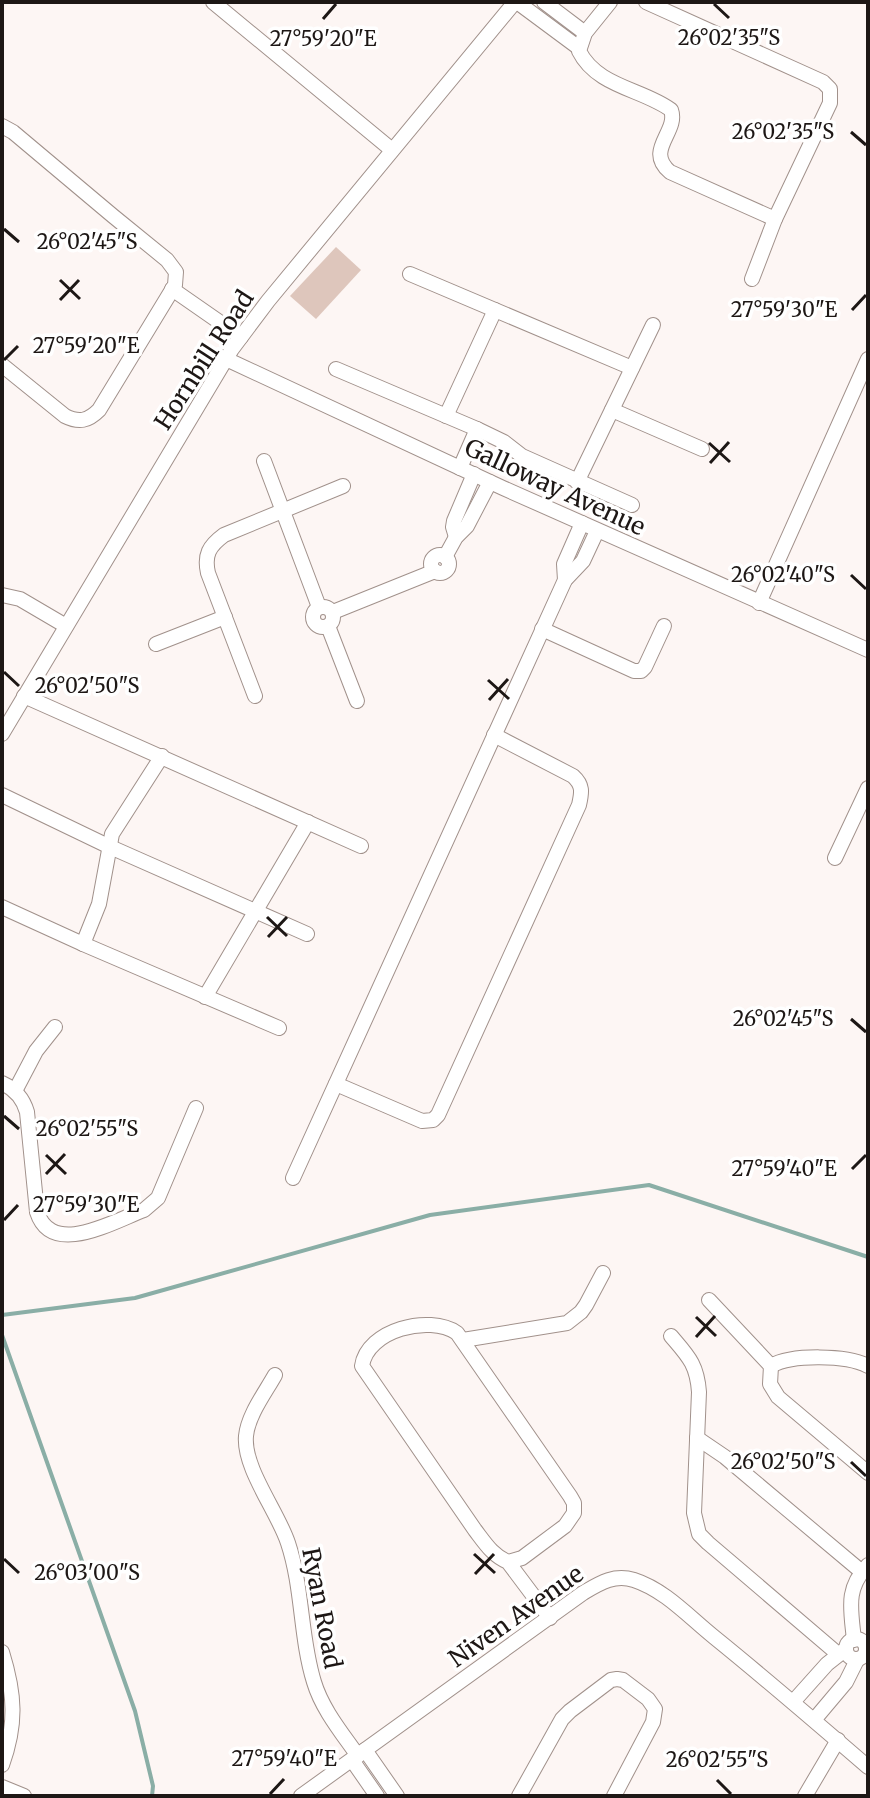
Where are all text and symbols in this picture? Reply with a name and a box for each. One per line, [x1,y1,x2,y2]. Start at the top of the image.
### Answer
text: 26°02'35"S [678,25,780,50]
text: 27°59'20"E [270,26,377,51]
text: 26°02'35"S [732,119,834,144]
text: 26°02'45"S [37,229,137,254]
street label: Hornbill Road [147,284,261,436]
text: 27°59'30"E [731,297,838,322]
text: 27°59'20"E [33,333,140,358]
street label: Galloway Avenue [460,432,650,542]
text: 26°02'40"S [731,562,835,587]
text: 26°02'50"S [35,673,139,698]
text: 26°02'45"S [733,1006,833,1031]
text: 26°02'55"S [36,1116,138,1141]
text: 27°59'40"E [731,1156,837,1181]
text: 27°59'30"E [33,1192,140,1217]
text: 26°02'50"S [731,1449,835,1474]
street label: Ryan Road [295,1545,349,1671]
street label: Niven Avenue [443,1558,589,1674]
text: 26°03'00"S [34,1560,140,1585]
text: 27°59'40"E [231,1746,337,1771]
text: 26°02'55"S [666,1747,768,1772]

